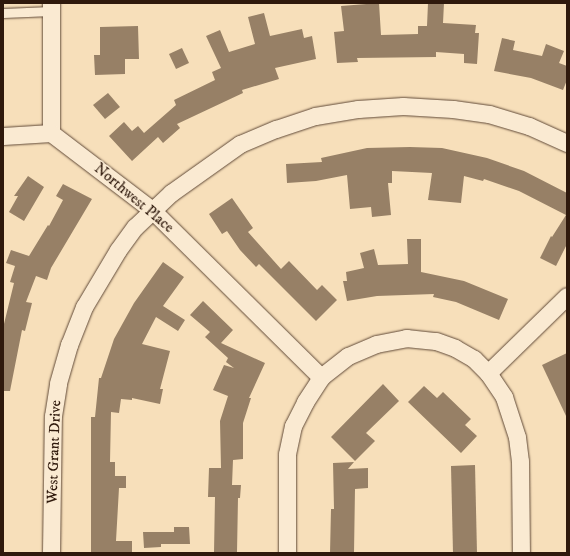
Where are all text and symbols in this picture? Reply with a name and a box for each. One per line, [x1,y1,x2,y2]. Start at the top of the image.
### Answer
street label: Northwest Place [91,159,177,237]
street label: West Grant Drive [43,400,65,504]

